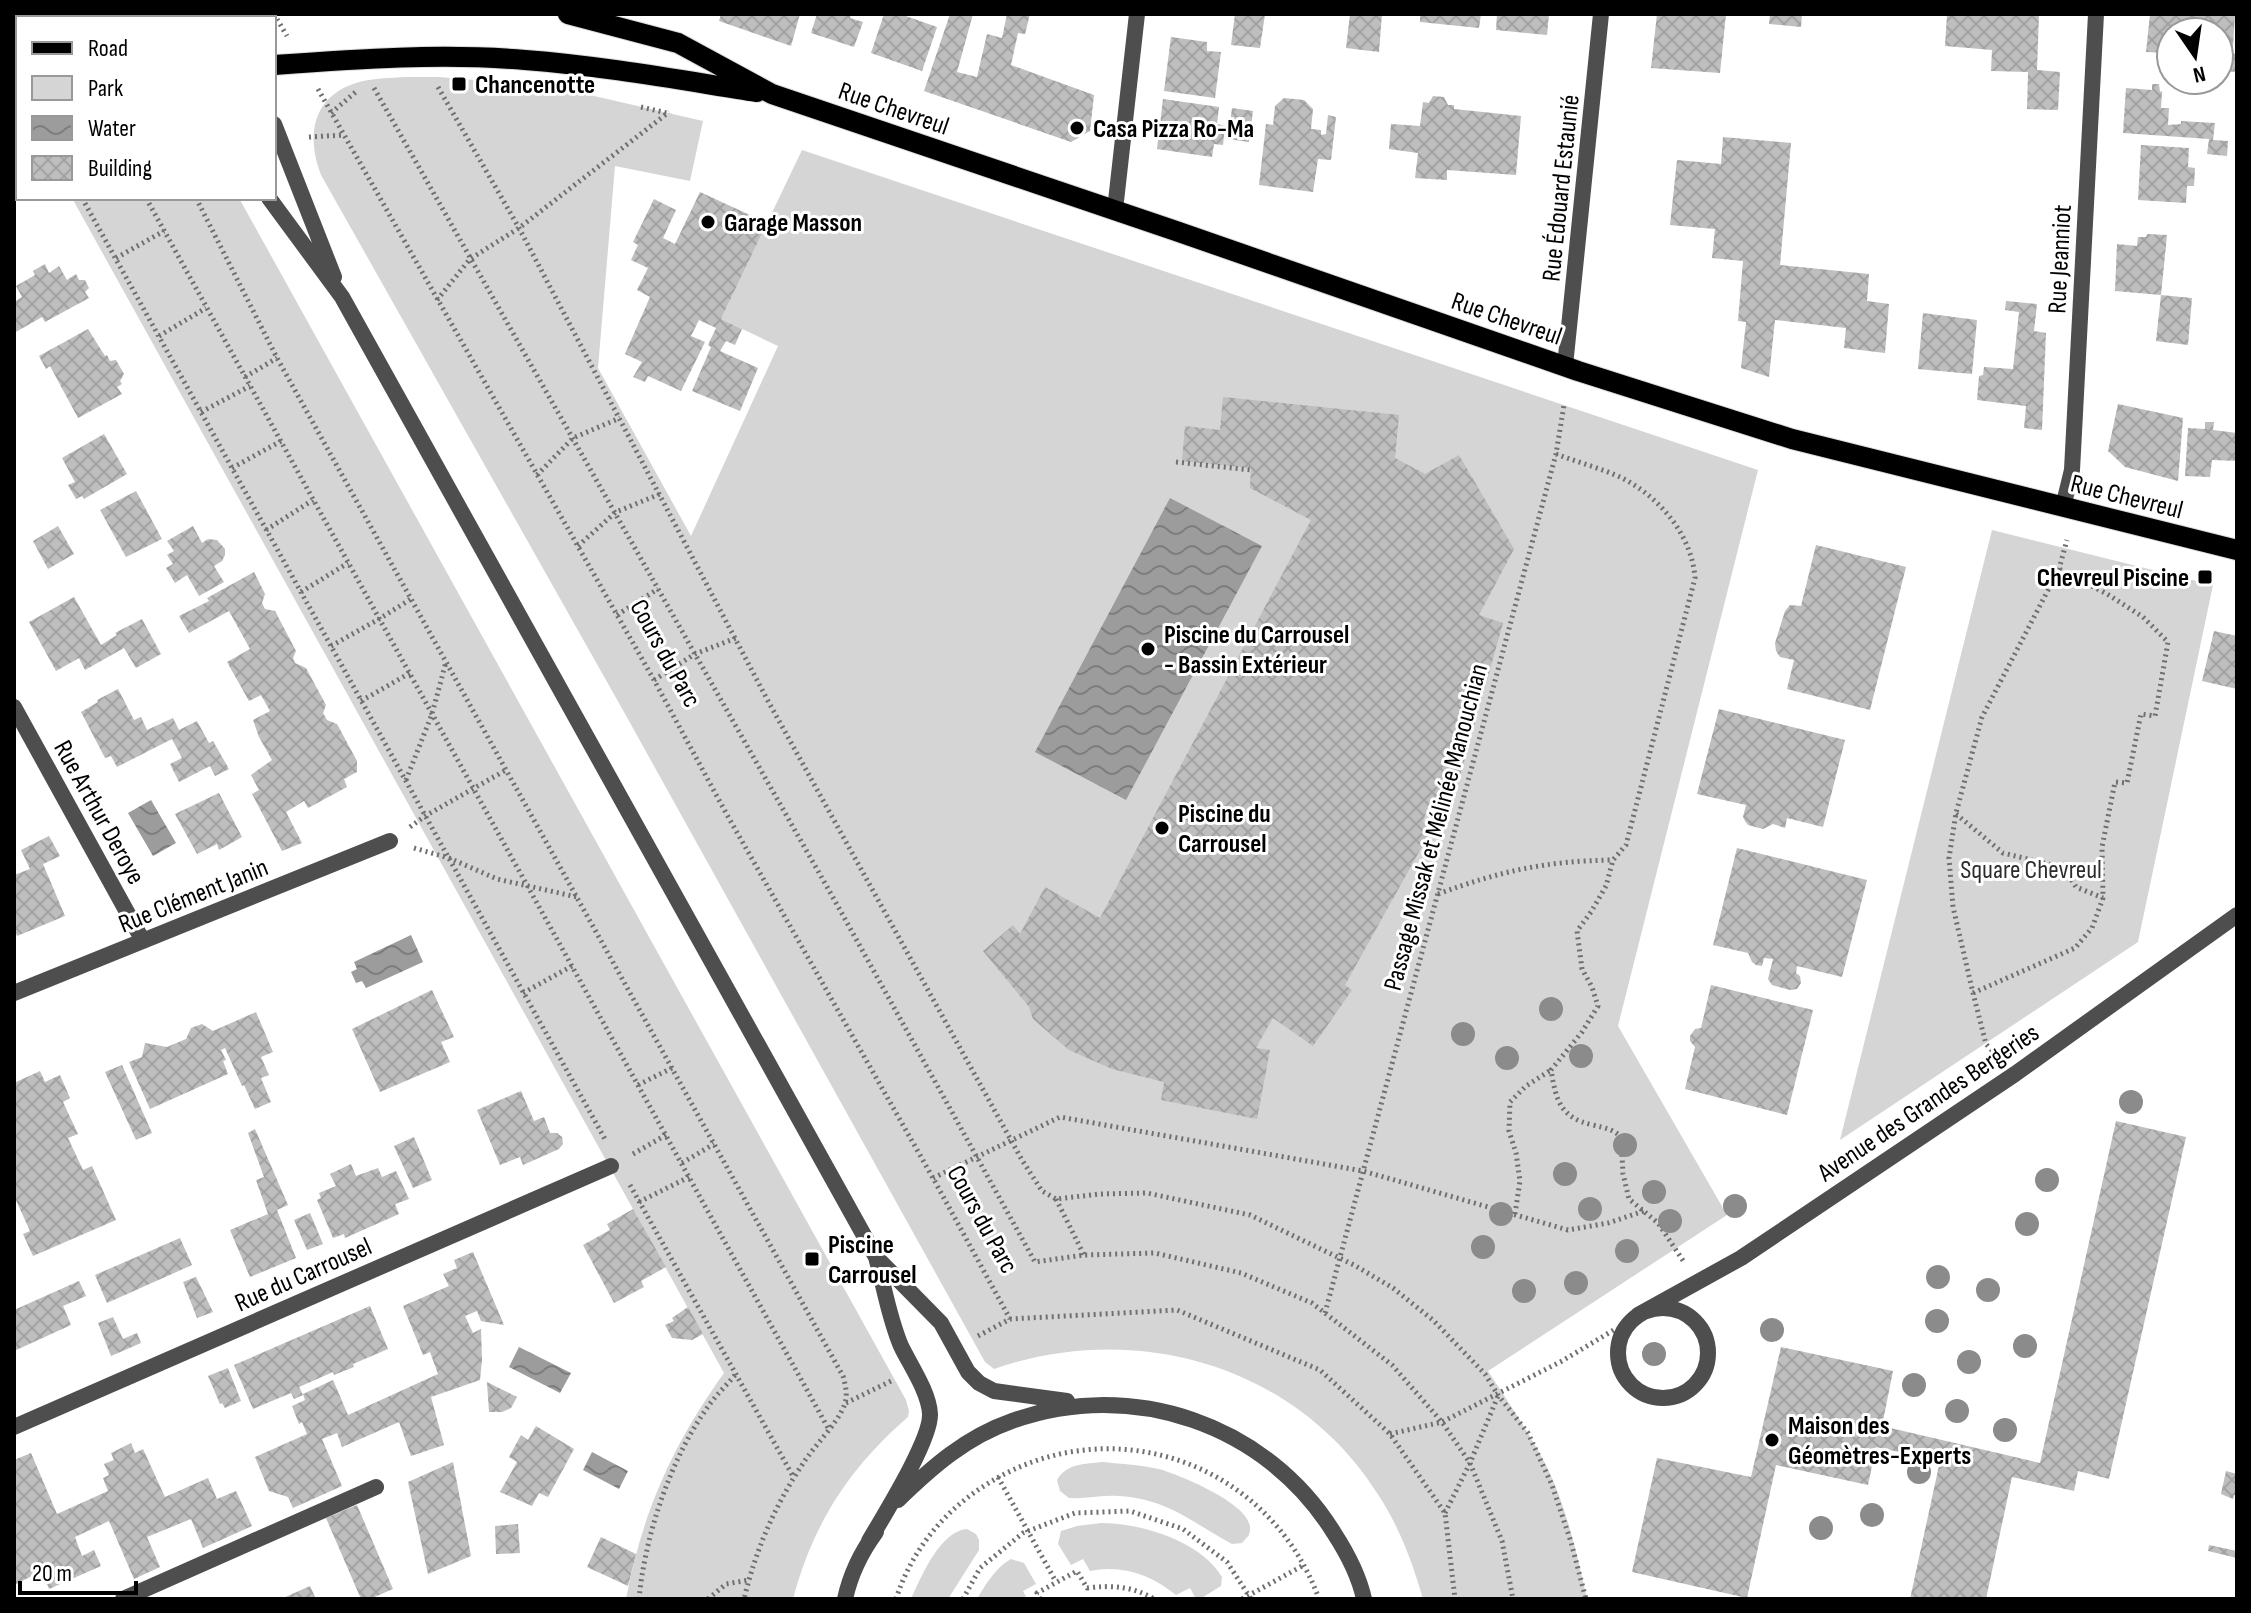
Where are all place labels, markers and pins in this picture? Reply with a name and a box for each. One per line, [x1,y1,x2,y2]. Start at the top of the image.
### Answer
place label: Chancenotte [475,70,595,101]
marker: Chancenotte [450,75,468,93]
place label: Casa Pizza Ro-Ma [1093,114,1254,145]
marker: Casa Pizza Ro-Ma [1068,119,1086,137]
place label: Garage Masson [724,208,862,239]
marker: Garage Masson [699,213,717,231]
place label: Chevreul Piscine [2037,563,2189,594]
marker: Chevreul Piscine [2196,568,2214,586]
place label: Piscine du Carrousel - Bassin Extérieur [1164,620,1349,681]
marker: Piscine du Carrousel - Bassin Extérieur [1139,640,1157,658]
place label: Piscine du Carrousel [1178,799,1271,860]
marker: Piscine du Carrousel [1153,819,1171,837]
place label: Piscine Carrousel [828,1230,917,1291]
marker: Piscine Carrousel [803,1250,821,1268]
place label: Maison des Géomètres-Experts [1788,1411,1971,1472]
marker: Maison des Géomètres-Experts [1763,1431,1781,1449]

